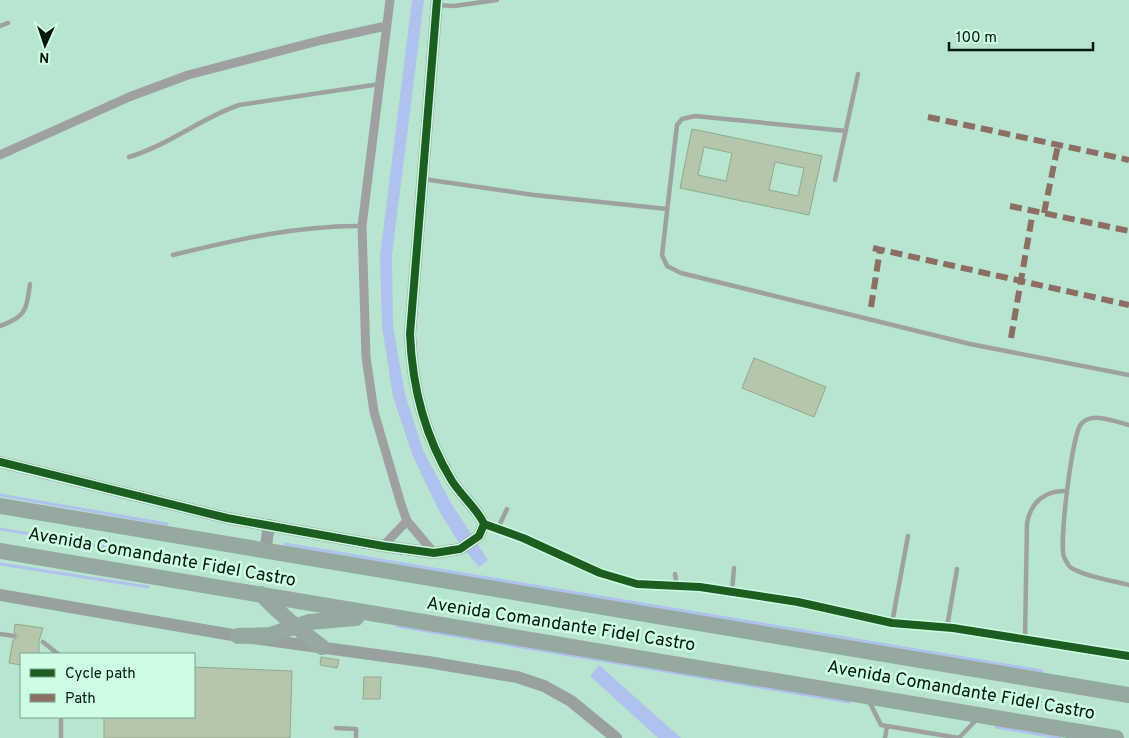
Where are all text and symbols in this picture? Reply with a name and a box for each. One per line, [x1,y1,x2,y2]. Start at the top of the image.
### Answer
north arrow [20,20,70,70]
scale bar [949,20,1093,52]
text: 100 m [956,29,997,48]
text: N [39,48,50,65]
street label: Avenida Comandante Fidel Castro [26,523,298,593]
street label: Avenida Comandante Fidel Castro [425,592,697,658]
legend [20,653,195,718]
street label: Avenida Comandante Fidel Castro [825,656,1097,726]
text: Cycle path [65,665,136,684]
text: Path [65,690,96,709]

